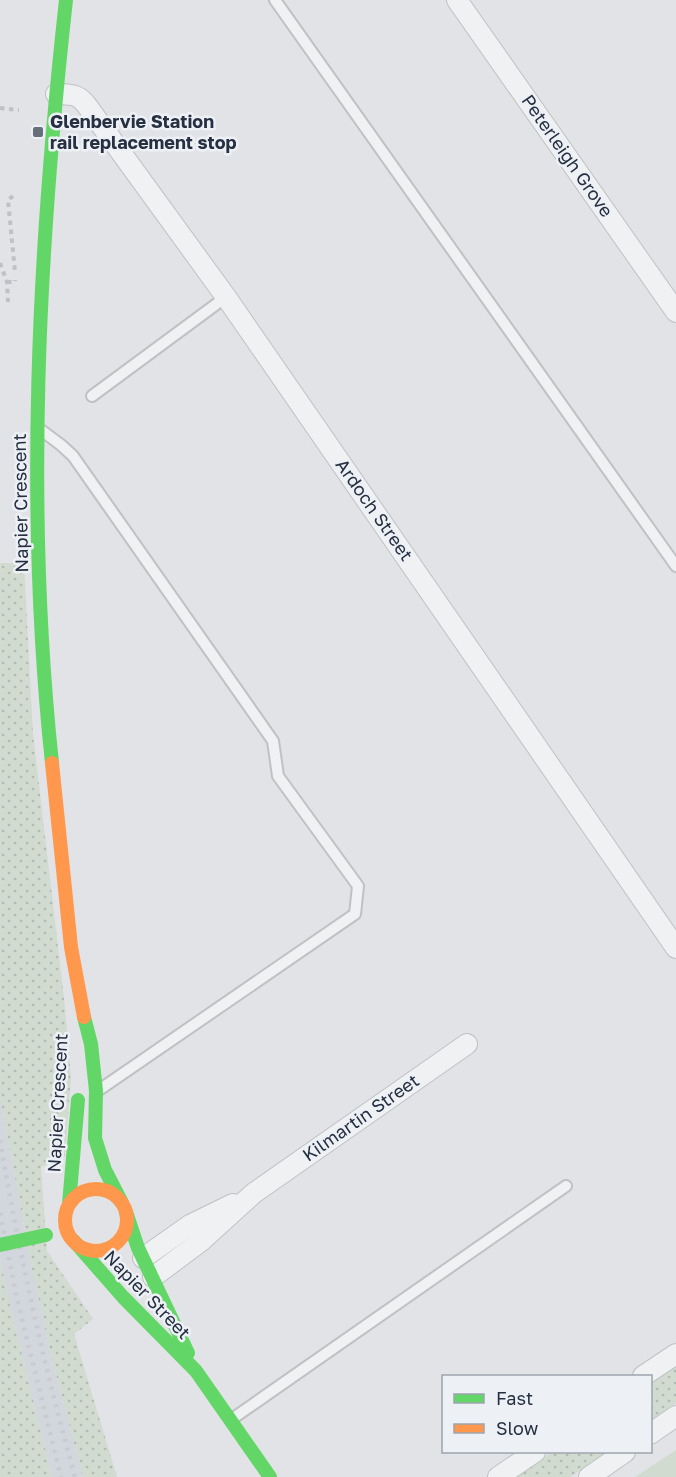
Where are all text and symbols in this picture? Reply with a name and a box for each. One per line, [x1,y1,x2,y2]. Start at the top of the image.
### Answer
street label: Peterleigh Grove [517,90,618,221]
place label: Glenbervie Station rail replacement stop [50,110,237,153]
marker: Glenbervie Station rail replacement stop [31,125,45,139]
street label: Napier Crescent [8,433,32,573]
street label: Ardoch Street [332,454,418,565]
street label: Napier Crescent [42,1033,72,1173]
street label: Kilmartin Street [298,1069,423,1166]
street label: Napier Street [100,1245,196,1343]
legend [442,1375,652,1453]
text: Fast [496,1387,533,1409]
text: Slow [496,1417,539,1439]

